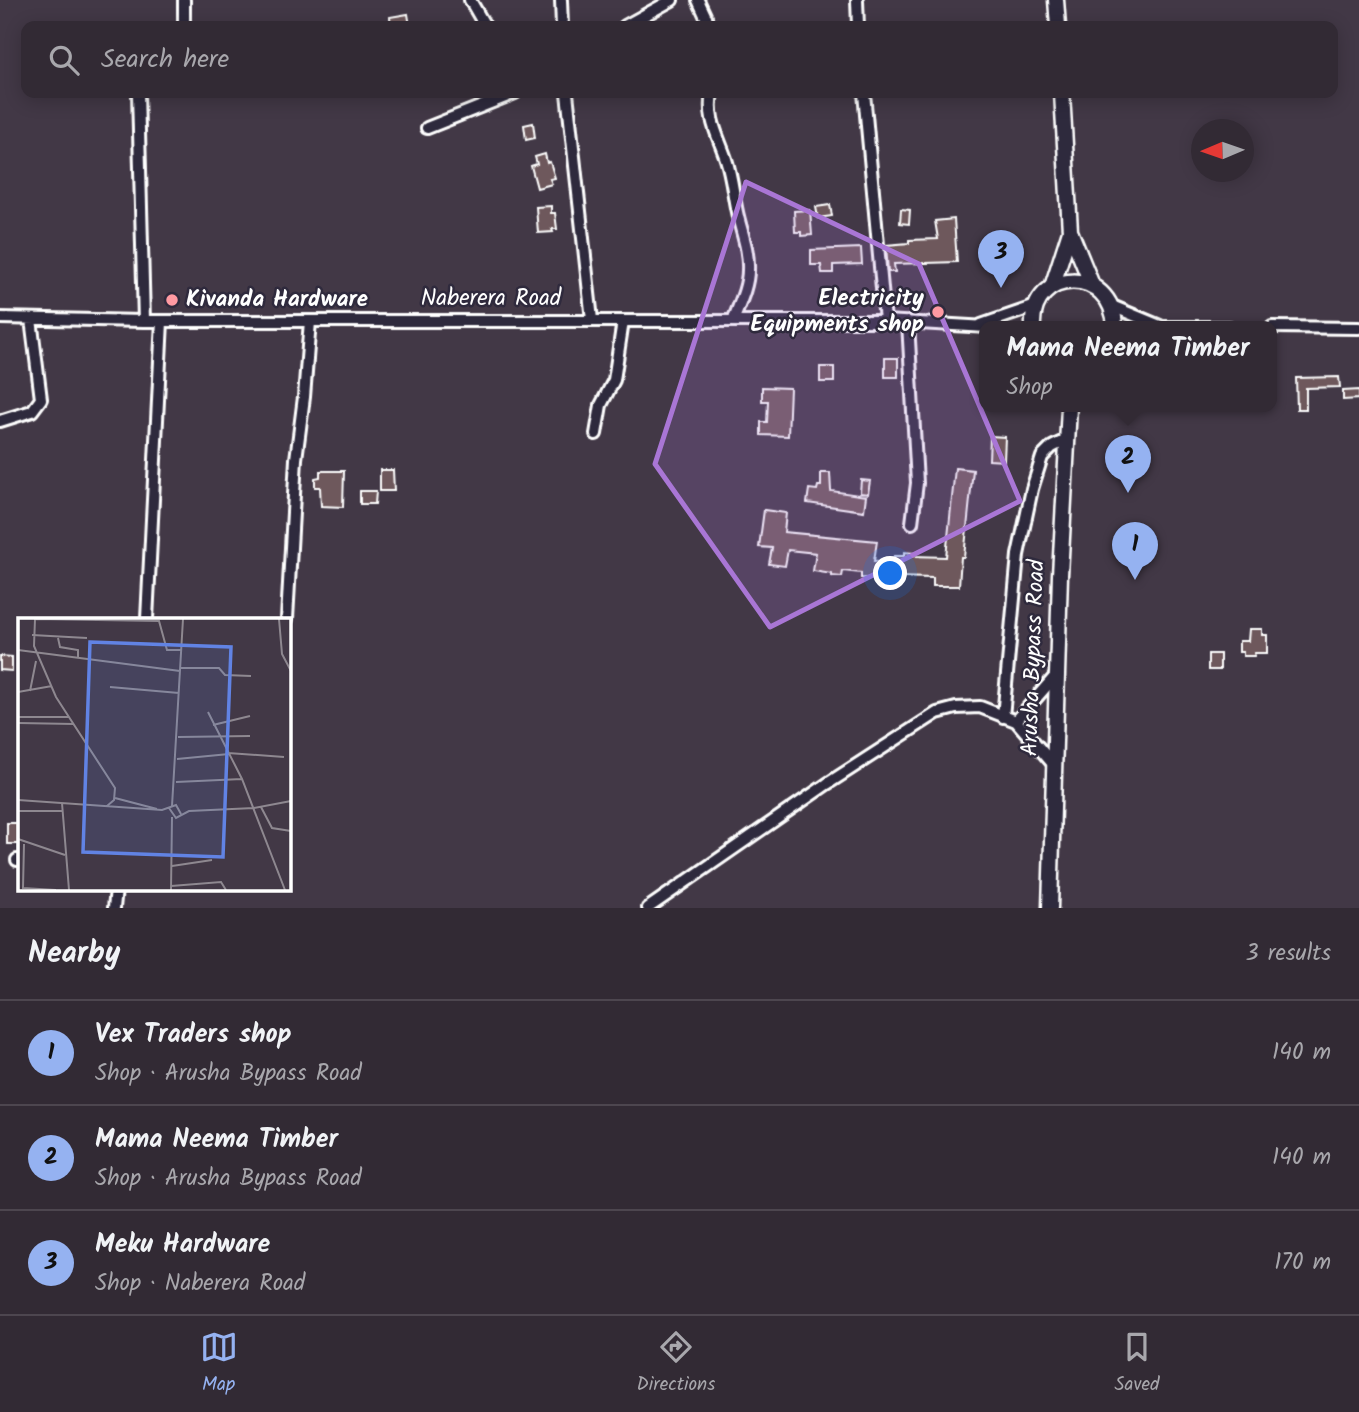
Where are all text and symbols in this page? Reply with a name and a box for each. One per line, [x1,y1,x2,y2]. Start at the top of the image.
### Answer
search box [21,21,1338,98]
text: Search here [101,39,229,81]
icon: search [45,41,83,79]
north arrow [1191,119,1254,182]
pin: 3 [978,230,1024,288]
street label: Naberera Road [421,281,562,317]
place label: Electricity Equipments shop [751,281,924,343]
place label: Kivanda Hardware [186,282,368,318]
marker: Kivanda Hardware [164,292,180,308]
marker: Electricity Equipments shop [930,304,946,320]
popup [979,321,1277,412]
text: Mama Neema Timber [1007,328,1249,370]
text: Shop [1007,370,1053,406]
pin: 2 [1105,435,1151,493]
pin: 1 [1112,522,1158,580]
your location [873,556,907,590]
street label: Arusha Bypass Road [1013,558,1055,757]
inset map [18,618,290,890]
text: Nearby [28,930,120,978]
text: 3 results [1245,936,1331,972]
text: Vex Traders shop [95,1014,292,1056]
text: 1 [48,1035,54,1071]
text: 140 m [1272,1035,1331,1071]
text: Shop · Arusha Bypass Road [95,1056,362,1092]
text: Mama Neema Timber [95,1119,338,1161]
text: 2 [44,1140,58,1176]
text: 140 m [1272,1140,1331,1176]
text: Shop · Arusha Bypass Road [95,1161,362,1197]
text: Meku Hardware [95,1224,270,1266]
text: 3 [45,1245,57,1281]
text: 170 m [1274,1245,1331,1281]
text: Shop · Naberera Road [95,1266,305,1302]
tab: Map [200,1328,238,1400]
tab: Directions [637,1328,715,1400]
tab: Saved [1114,1328,1159,1400]

